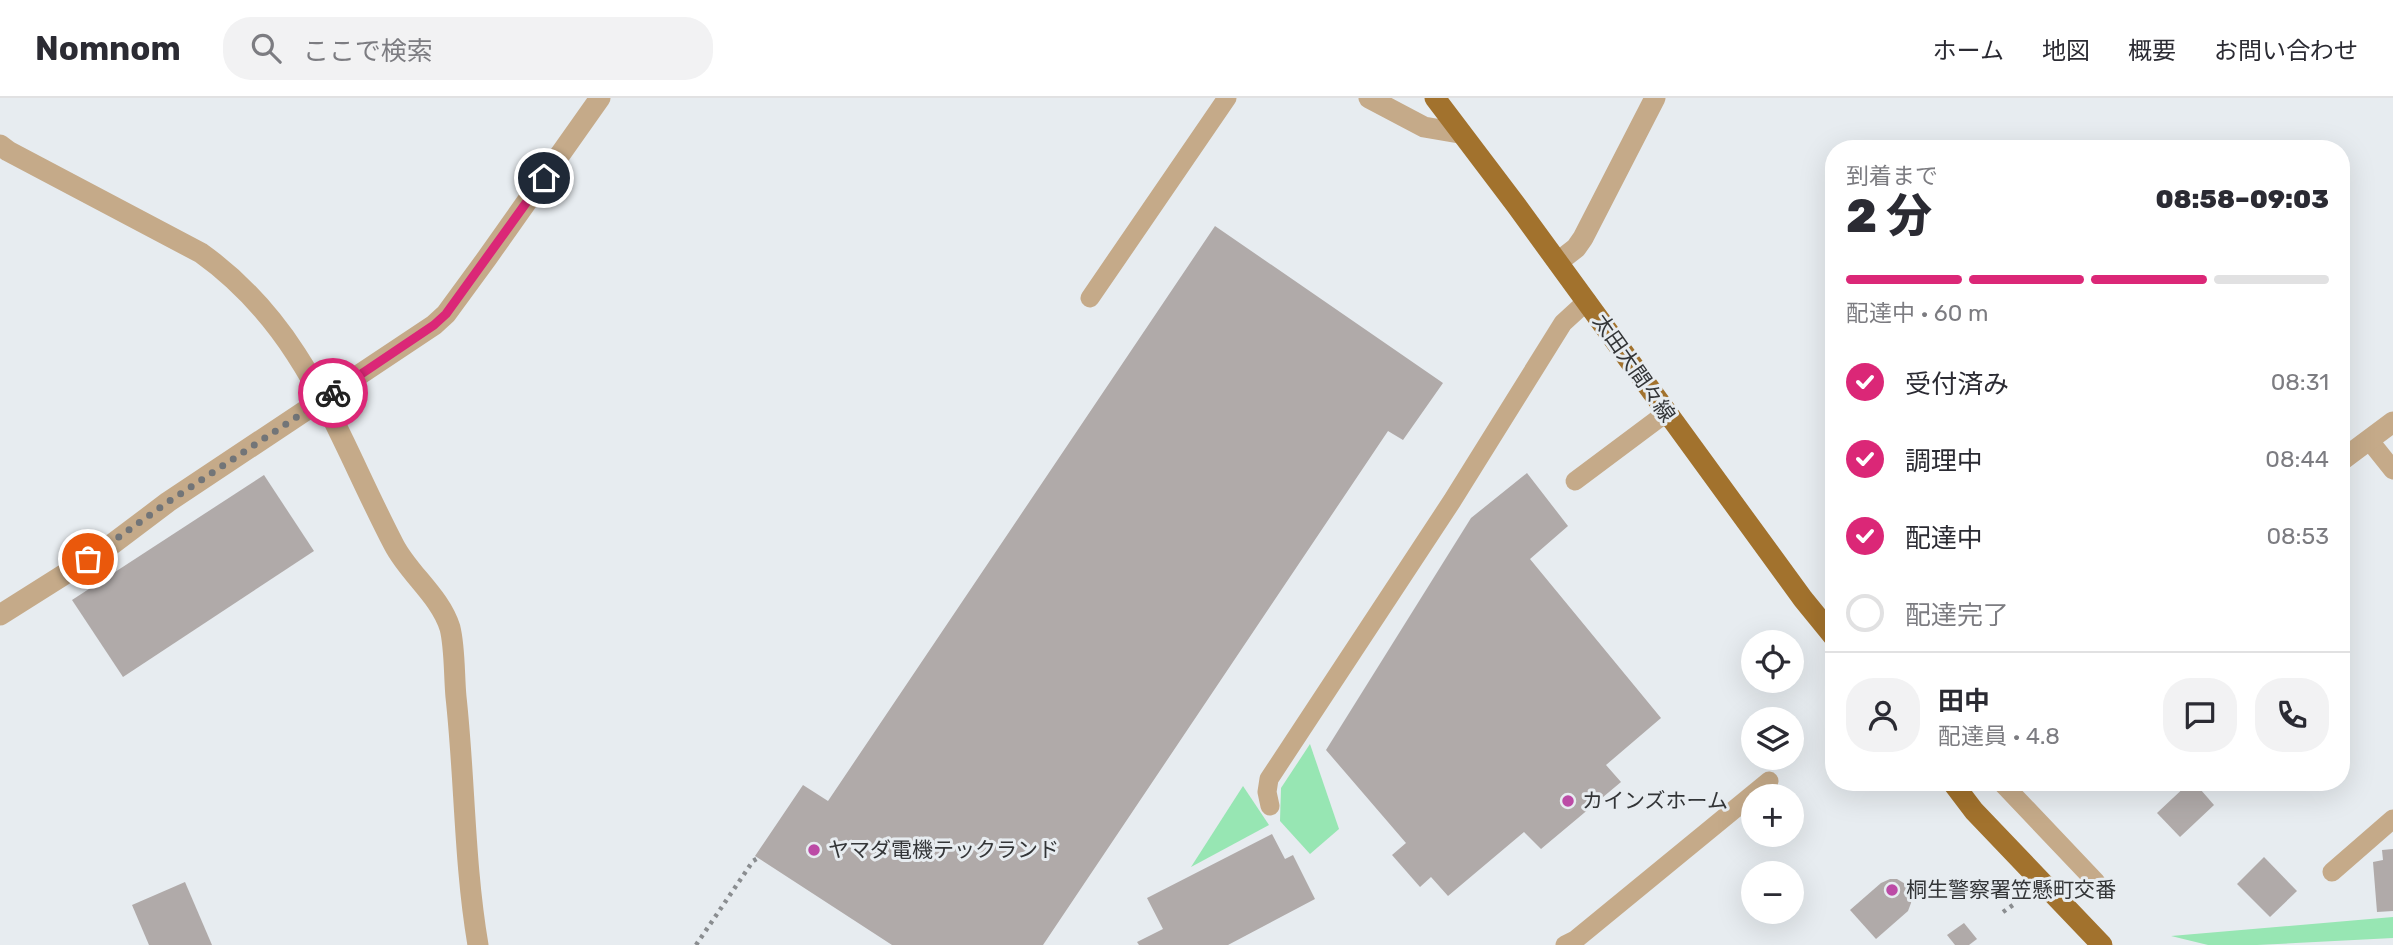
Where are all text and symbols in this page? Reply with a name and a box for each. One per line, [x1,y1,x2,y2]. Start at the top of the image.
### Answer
search box [223,17,713,80]
text: Nomnom [35,29,181,68]
icon: search [247,29,285,67]
text: ここで検索 [303,36,433,67]
text: ホーム [1933,37,2004,65]
text: 地図 [2042,37,2090,65]
text: 概要 [2128,37,2176,65]
text: お問い合わせ [2214,37,2358,65]
pin [514,148,574,208]
icon: home [525,159,563,197]
text: 到着まで [1846,162,1938,190]
text: 08:58–09:03 [2155,184,2329,215]
text: 2 分 [1846,189,1932,244]
text: 配達中 · 60 m [1846,299,1988,327]
street label: 太田大間々線 [1588,309,1681,426]
courier [298,358,368,428]
icon: check [1846,363,1884,401]
text: 08:31 [2271,368,2329,396]
text: 受付済み [1905,369,2009,400]
icon: bike [314,374,352,412]
icon: check [1846,440,1884,478]
text: 08:44 [2265,445,2329,473]
text: 調理中 [1905,446,1983,477]
icon: check [1846,517,1884,555]
text: 08:53 [2266,522,2329,550]
text: 配達中 [1905,523,1983,554]
pin [58,529,118,589]
icon: bag [69,540,107,578]
text: 配達完了 [1905,600,2009,631]
map controls [1741,630,1804,924]
button: locate [1741,630,1804,693]
button: person [1846,678,1920,752]
button: chat [2163,678,2237,752]
button: phone [2255,678,2329,752]
text: 田中 [1938,686,1990,717]
button: layers [1741,707,1804,770]
text: 配達員 · 4.8 [1938,722,2060,750]
button: + [1741,784,1804,847]
place label: カインズホーム [1582,788,1728,813]
marker: カインズホーム [1560,793,1576,809]
place label: ヤマダ電機テックランド [828,837,1059,862]
marker: ヤマダ電機テックランド [806,842,822,858]
button: − [1741,861,1804,924]
place label: 桐生警察署笠懸町交番 [1906,877,2116,902]
marker: 桐生警察署笠懸町交番 [1884,882,1900,898]

